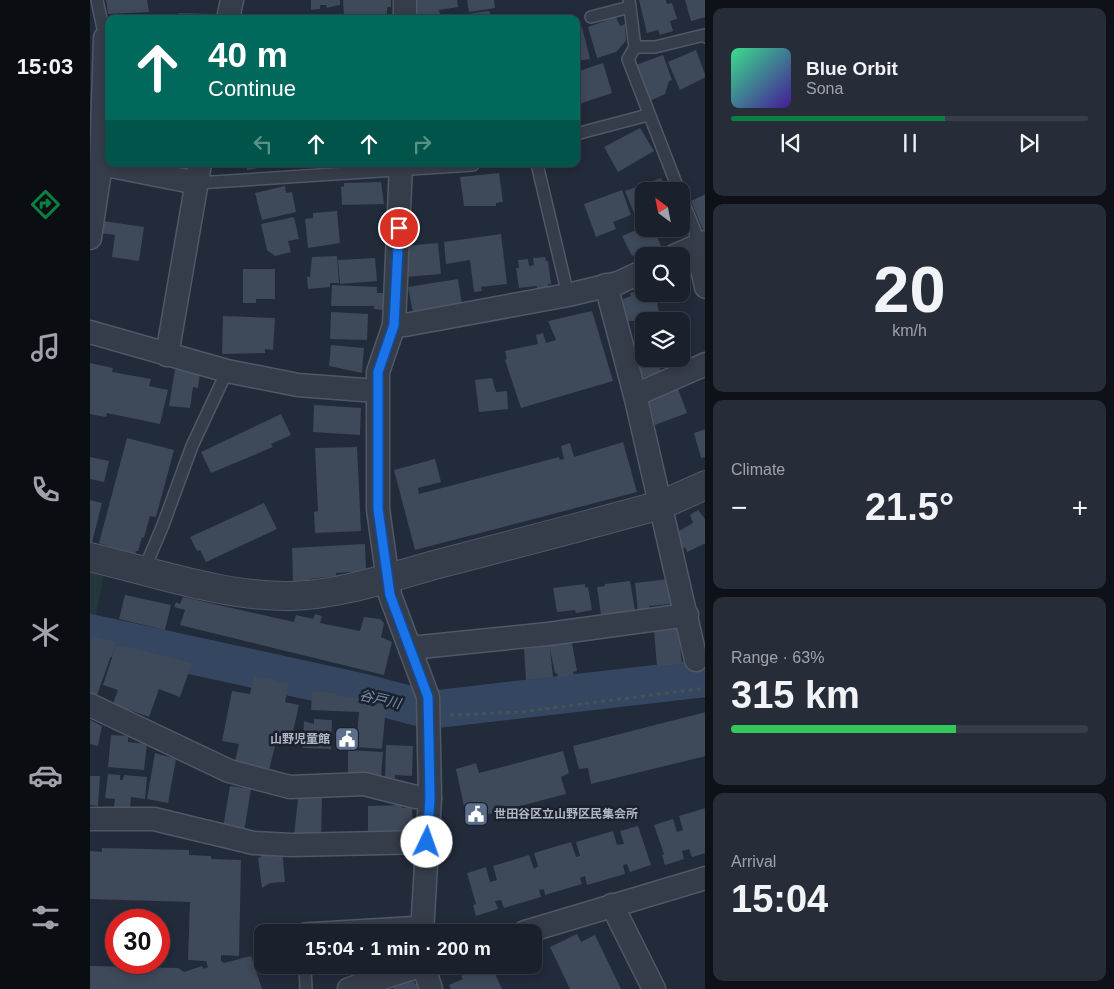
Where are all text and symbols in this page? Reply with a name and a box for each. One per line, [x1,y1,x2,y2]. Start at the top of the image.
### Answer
icon: ahead [125,35,190,100]
text: 40 m [208,35,288,74]
text: 15:03 [17,54,73,79]
text: Blue Orbit [806,58,898,79]
text: Continue [208,76,296,101]
text: Sona [806,80,843,97]
icon: previous [777,129,805,157]
icon: pause [896,129,924,157]
icon: next [1015,129,1043,157]
icon: left [249,130,277,158]
icon: ahead [302,130,330,158]
icon: ahead [355,130,383,158]
icon: right [408,130,436,158]
north arrow [635,182,690,238]
map controls [635,182,690,367]
icon: directions [28,187,63,222]
pin [378,207,420,249]
icon: arrive [385,214,413,242]
button: search [635,247,690,302]
text: 20 [873,253,946,326]
button: layers [635,312,690,367]
text: km/h [892,322,927,339]
icon: music [28,330,63,365]
text: Climate [731,461,785,478]
icon: phone [28,472,63,507]
text: 21.5° [865,486,954,528]
text: − [731,492,747,523]
text: + [1072,492,1088,523]
icon: climate [28,615,63,650]
text: Range · 63% [731,649,824,666]
text: 315 km [731,674,860,716]
water label: 谷戸川 [358,686,404,712]
public building icon: 山野児童館 [334,726,360,752]
place label: 山野児童館 [270,732,330,746]
icon: car [28,758,63,793]
public building icon: 世田谷区立山野区民集会所 [463,801,489,827]
place label: 世田谷区立山野区民集会所 [494,807,638,821]
position arrow [400,815,452,867]
text: Arrival [731,853,776,870]
text: 15:04 [731,878,828,920]
icon: filters [28,900,63,935]
speed limit sign: 30 [105,909,170,974]
text: 15:04 · 1 min · 200 m [305,938,491,959]

